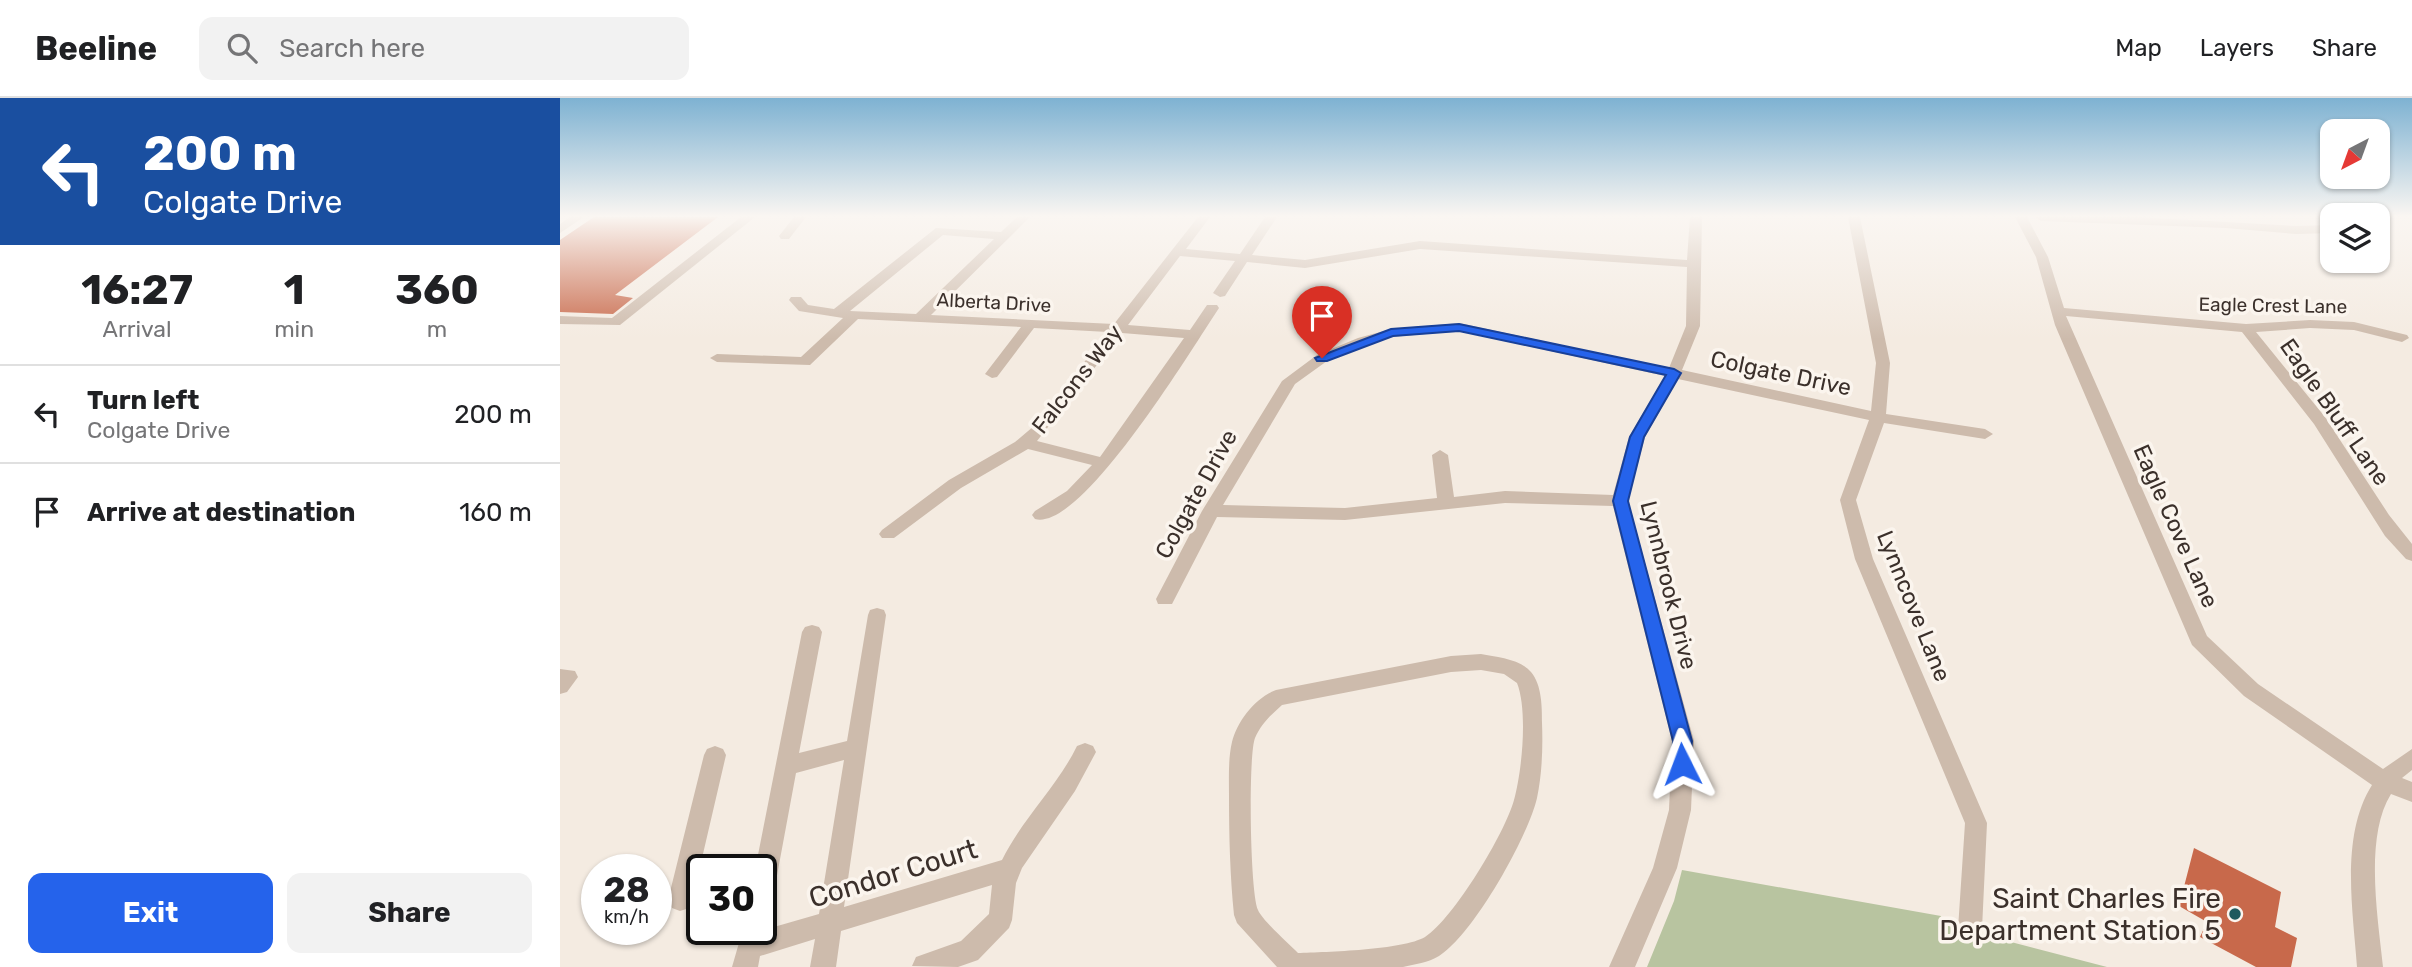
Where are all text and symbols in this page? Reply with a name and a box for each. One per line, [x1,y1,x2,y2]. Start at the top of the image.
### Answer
search box [199,17,689,80]
text: Beeline [35,29,157,68]
icon: search [223,29,261,67]
text: Search here [279,33,425,64]
text: Map [2115,34,2162,62]
text: Layers [2200,34,2274,62]
text: Share [2312,34,2377,62]
north arrow [2320,119,2390,189]
map controls [2320,119,2390,273]
text: 200 m [143,124,297,182]
icon: left [28,126,119,217]
text: Colgate Drive [143,183,342,221]
button: layers [2320,203,2390,273]
text: 16:27 [81,265,193,315]
text: 1 [284,265,305,315]
text: 360 [395,265,479,315]
pin [1292,286,1352,358]
street label: Alberta Drive [936,288,1052,317]
street label: Eagle Crest Lane [2198,293,2348,318]
icon: arrive [1303,297,1341,335]
text: Arrival [103,315,172,343]
text: min [274,315,314,343]
text: m [427,315,447,343]
street label: Falcons Way [1026,319,1129,439]
street label: Eagle Bluff Lane [2274,333,2396,491]
street label: Colgate Drive [1708,344,1854,402]
text: Turn left [87,385,199,416]
icon: left [28,395,66,433]
text: 200 m [454,399,532,430]
text: Colgate Drive [87,416,230,444]
street label: Colgate Drive [1149,425,1243,563]
street label: Eagle Cove Lane [2127,440,2225,612]
icon: arrive [28,493,66,531]
text: Arrive at destination [87,497,355,528]
text: 160 m [459,497,532,528]
street label: Lynnbrook Drive [1635,498,1703,672]
street label: Lynncove Lane [1871,527,1957,685]
position arrow [1645,727,1719,801]
street label: Condor Court [805,832,981,915]
speed limit sign: 30 [686,854,777,945]
text: 28 [603,869,650,911]
button: Exit [28,873,273,953]
button: Share [287,873,532,953]
place label: Saint Charles Fire Department Station 5 [1939,882,2221,947]
text: km/h [604,906,649,928]
marker: Saint Charles Fire Department Station 5 [2227,906,2243,922]

